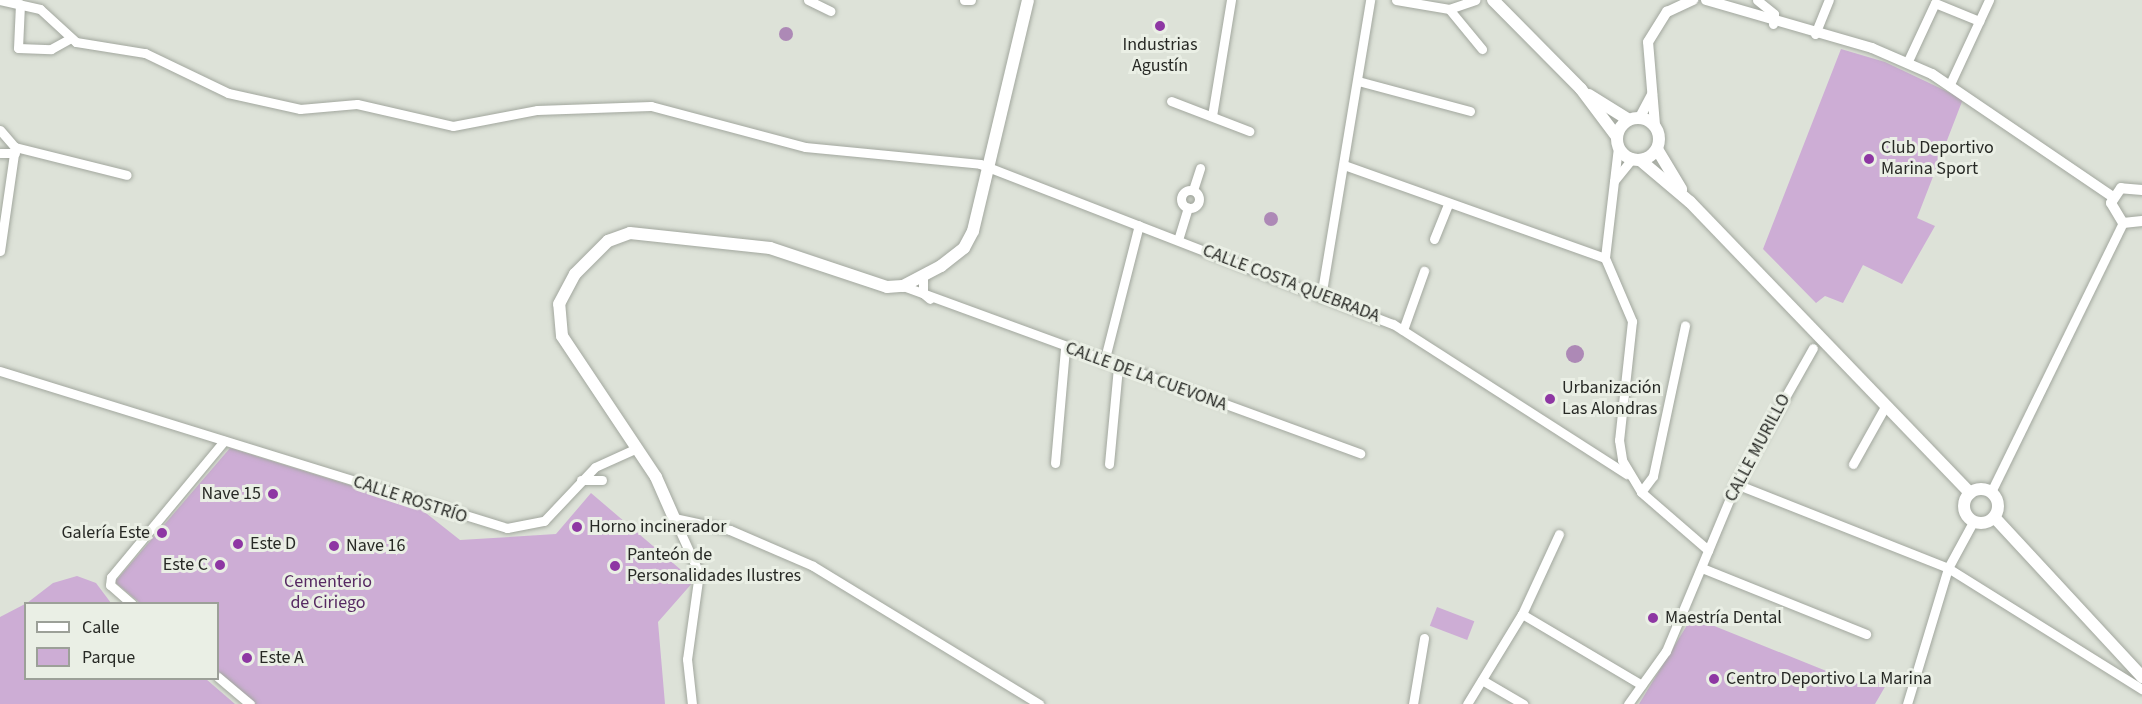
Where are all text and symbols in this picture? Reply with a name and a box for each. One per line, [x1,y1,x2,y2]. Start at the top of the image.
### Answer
marker: Industrias Agustín [1153,19,1167,33]
place label: Industrias Agustín [1123,35,1197,78]
place label: Club Deportivo Marina Sport [1881,138,1994,180]
marker: Club Deportivo Marina Sport [1862,152,1876,166]
street label: CALLE COSTA QUEBRADA [1199,240,1383,328]
street label: CALLE DE LA CUEVONA [1062,338,1230,416]
place label: Urbanización Las Alondras [1562,378,1661,420]
street label: CALLE MURILLO [1720,390,1796,506]
marker: Urbanización Las Alondras [1543,392,1557,406]
street label: CALLE ROSTRÍO [350,471,470,529]
place label: Nave 15 [202,483,261,505]
marker: Nave 15 [266,487,280,501]
place label: Horno incinerador [589,516,727,538]
marker: Horno incinerador [570,520,584,534]
place label: Galería Este [62,522,150,544]
marker: Galería Este [155,526,169,540]
place label: Este D [250,533,296,555]
place label: Nave 16 [346,535,405,557]
marker: Este D [231,537,245,551]
marker: Nave 16 [327,539,341,553]
place label: Panteón de Personalidades Ilustres [627,545,801,588]
place label: Este C [163,554,208,576]
marker: Este C [213,558,227,572]
marker: Panteón de Personalidades Ilustres [608,559,622,573]
park label: Cementerio de Ciriego [284,572,372,614]
legend [24,602,219,680]
place label: Maestría Dental [1665,607,1782,629]
marker: Maestría Dental [1646,611,1660,625]
text: Calle [82,615,119,640]
text: Parque [82,645,135,670]
place label: Este A [259,647,304,669]
marker: Este A [240,651,254,665]
place label: Centro Deportivo La Marina [1726,668,1932,690]
marker: Centro Deportivo La Marina [1707,672,1721,686]

